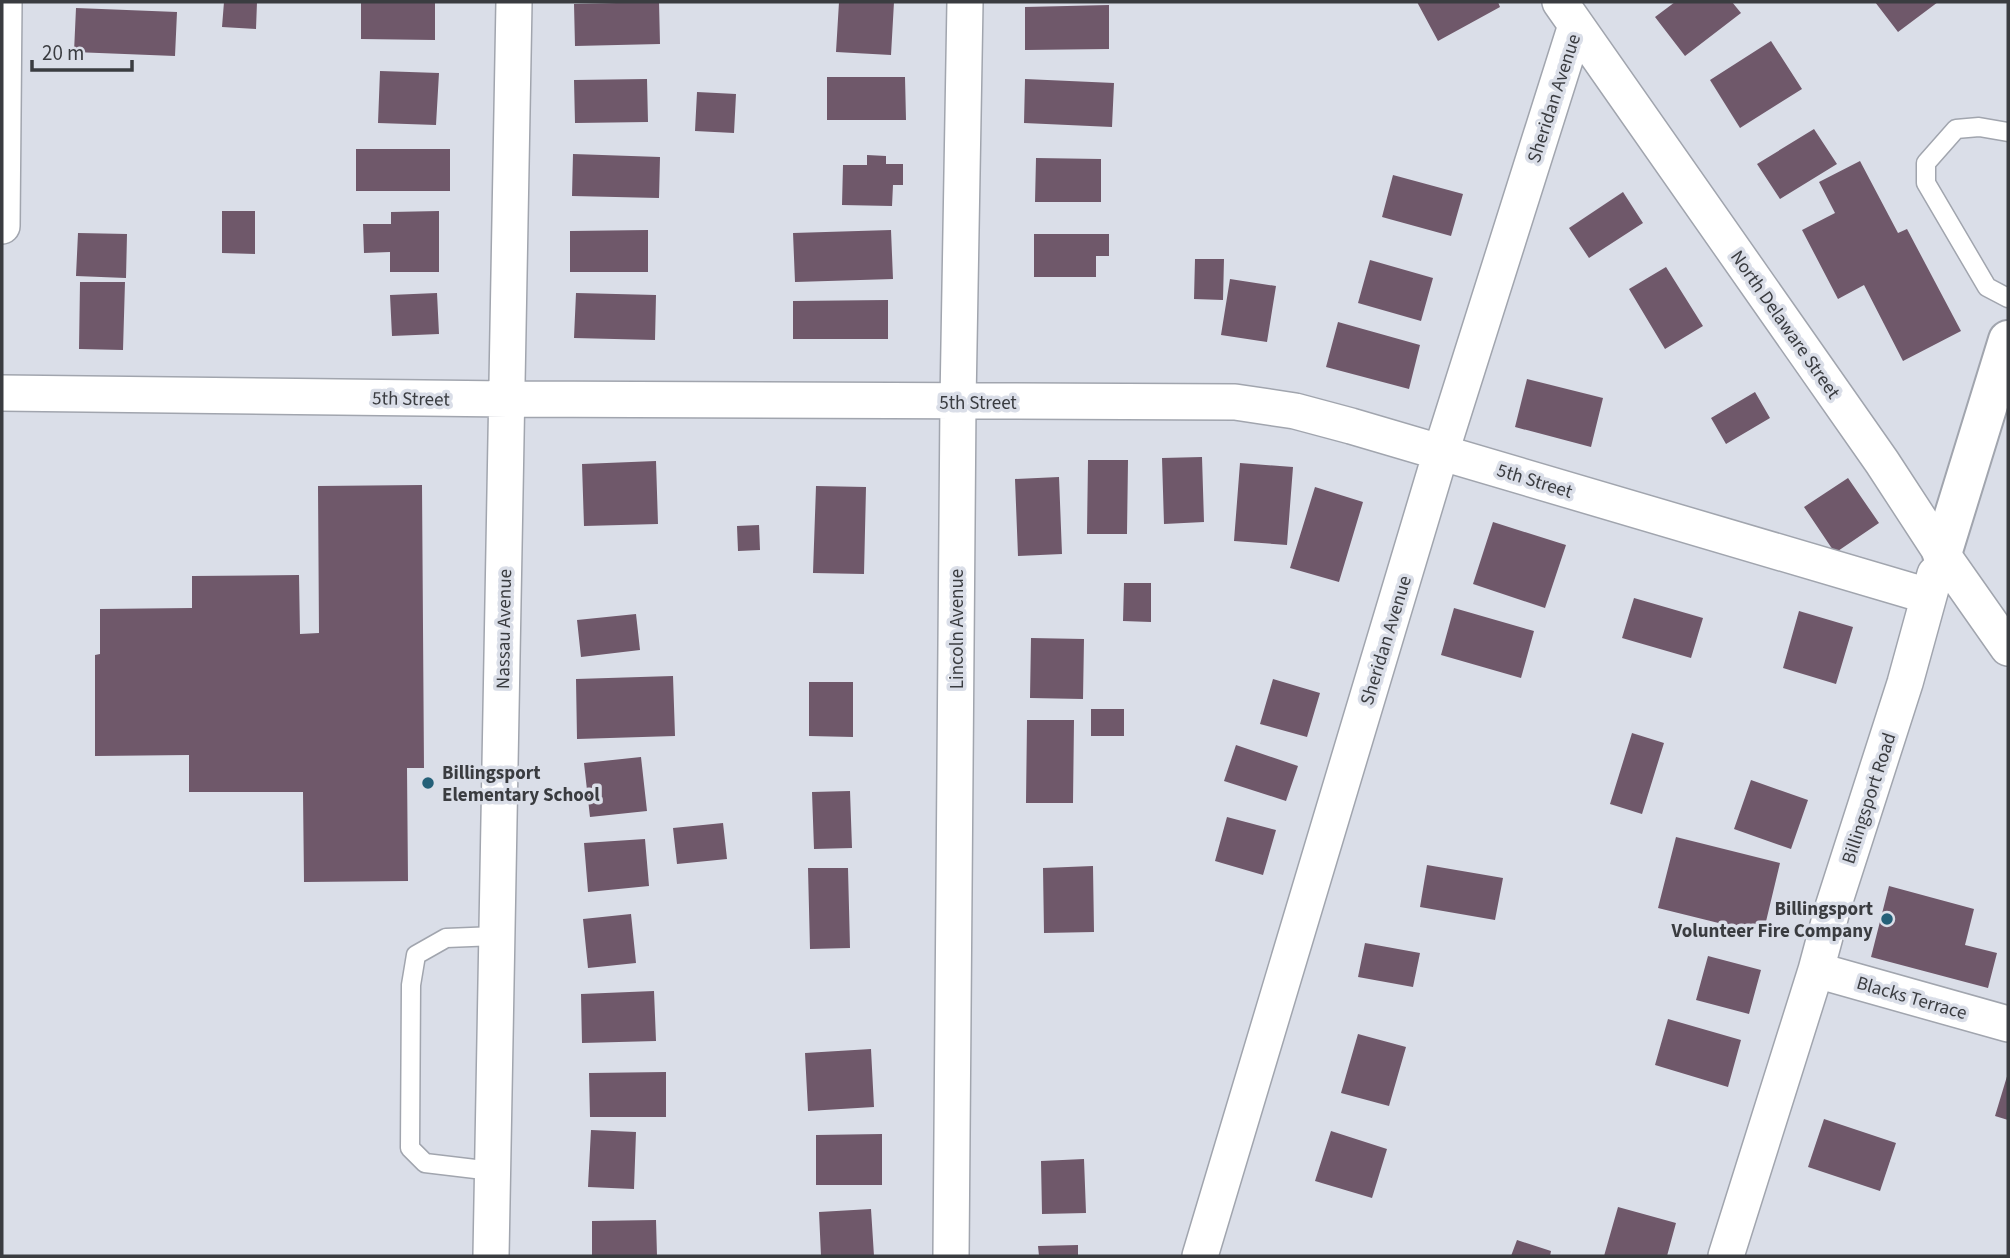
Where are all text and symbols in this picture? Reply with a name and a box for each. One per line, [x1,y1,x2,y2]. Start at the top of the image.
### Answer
scale bar [32,28,131,72]
street label: Sheridan Avenue [1521,31,1588,166]
text: 20 m [42,38,84,68]
street label: North Delaware Street [1723,245,1847,405]
street label: 5th Street [372,385,451,414]
street label: 5th Street [939,390,1017,417]
street label: 5th Street [1494,457,1576,506]
street label: Nassau Avenue [490,569,519,689]
street label: Lincoln Avenue [944,569,971,689]
street label: Sheridan Avenue [1354,572,1419,708]
street label: Billingsport Road [1835,729,1903,868]
place label: Billingsport Elementary School [442,760,600,809]
marker: Billingsport Elementary School [420,775,436,791]
place label: Billingsport Volunteer Fire Company [1671,896,1873,945]
marker: Billingsport Volunteer Fire Company [1879,911,1895,927]
street label: Blacks Terrace [1853,970,1970,1027]

